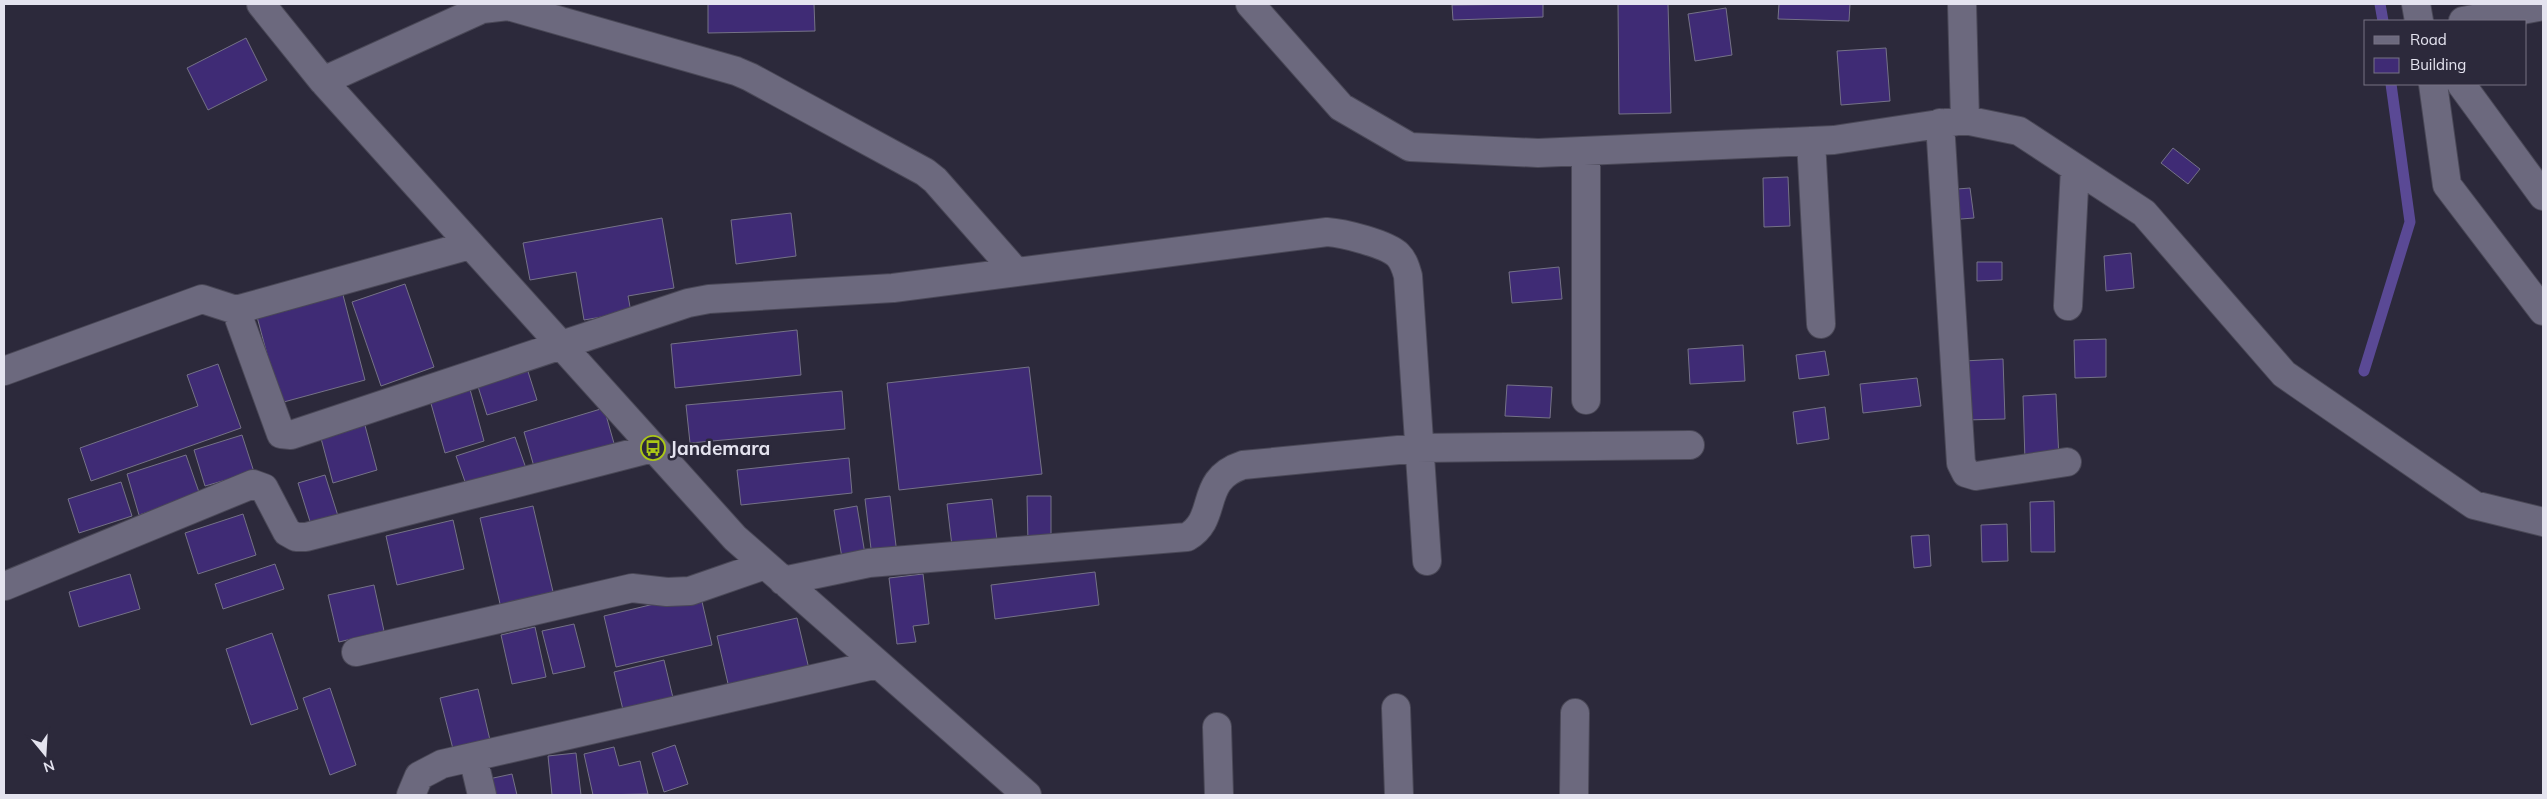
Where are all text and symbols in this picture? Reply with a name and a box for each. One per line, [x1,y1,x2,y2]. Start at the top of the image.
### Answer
legend [2364,20,2527,85]
text: Road [2410,30,2447,49]
text: Building [2410,55,2466,74]
bus stop icon: Jandemara [640,435,666,461]
place label: Jandemara [670,436,770,460]
north arrow [20,729,70,779]
text: N [41,756,57,777]

